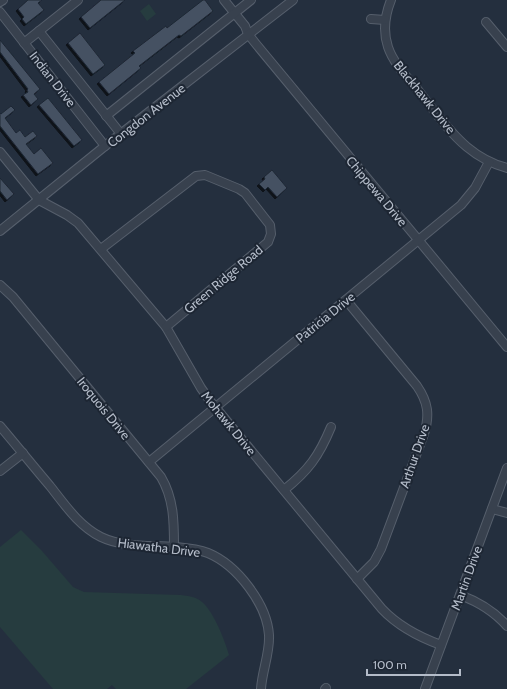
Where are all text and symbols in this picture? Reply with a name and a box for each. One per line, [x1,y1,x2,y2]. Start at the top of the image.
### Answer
street label: Indian Drive [26,48,80,110]
street label: Blackhawk Drive [391,57,459,137]
street label: Congdon Avenue [104,79,188,150]
street label: Chippewa Drive [343,153,411,230]
street label: Green Ridge Road [180,241,266,317]
street label: Patricia Drive [292,288,358,346]
street label: Iroquois Drive [74,374,134,443]
street label: Mohawk Drive [198,388,260,459]
street label: Arthur Drive [396,422,433,490]
street label: Hiawatha Drive [117,534,202,560]
street label: Martin Drive [447,543,485,612]
scale bar [367,651,460,677]
text: 100 m [373,657,407,672]

